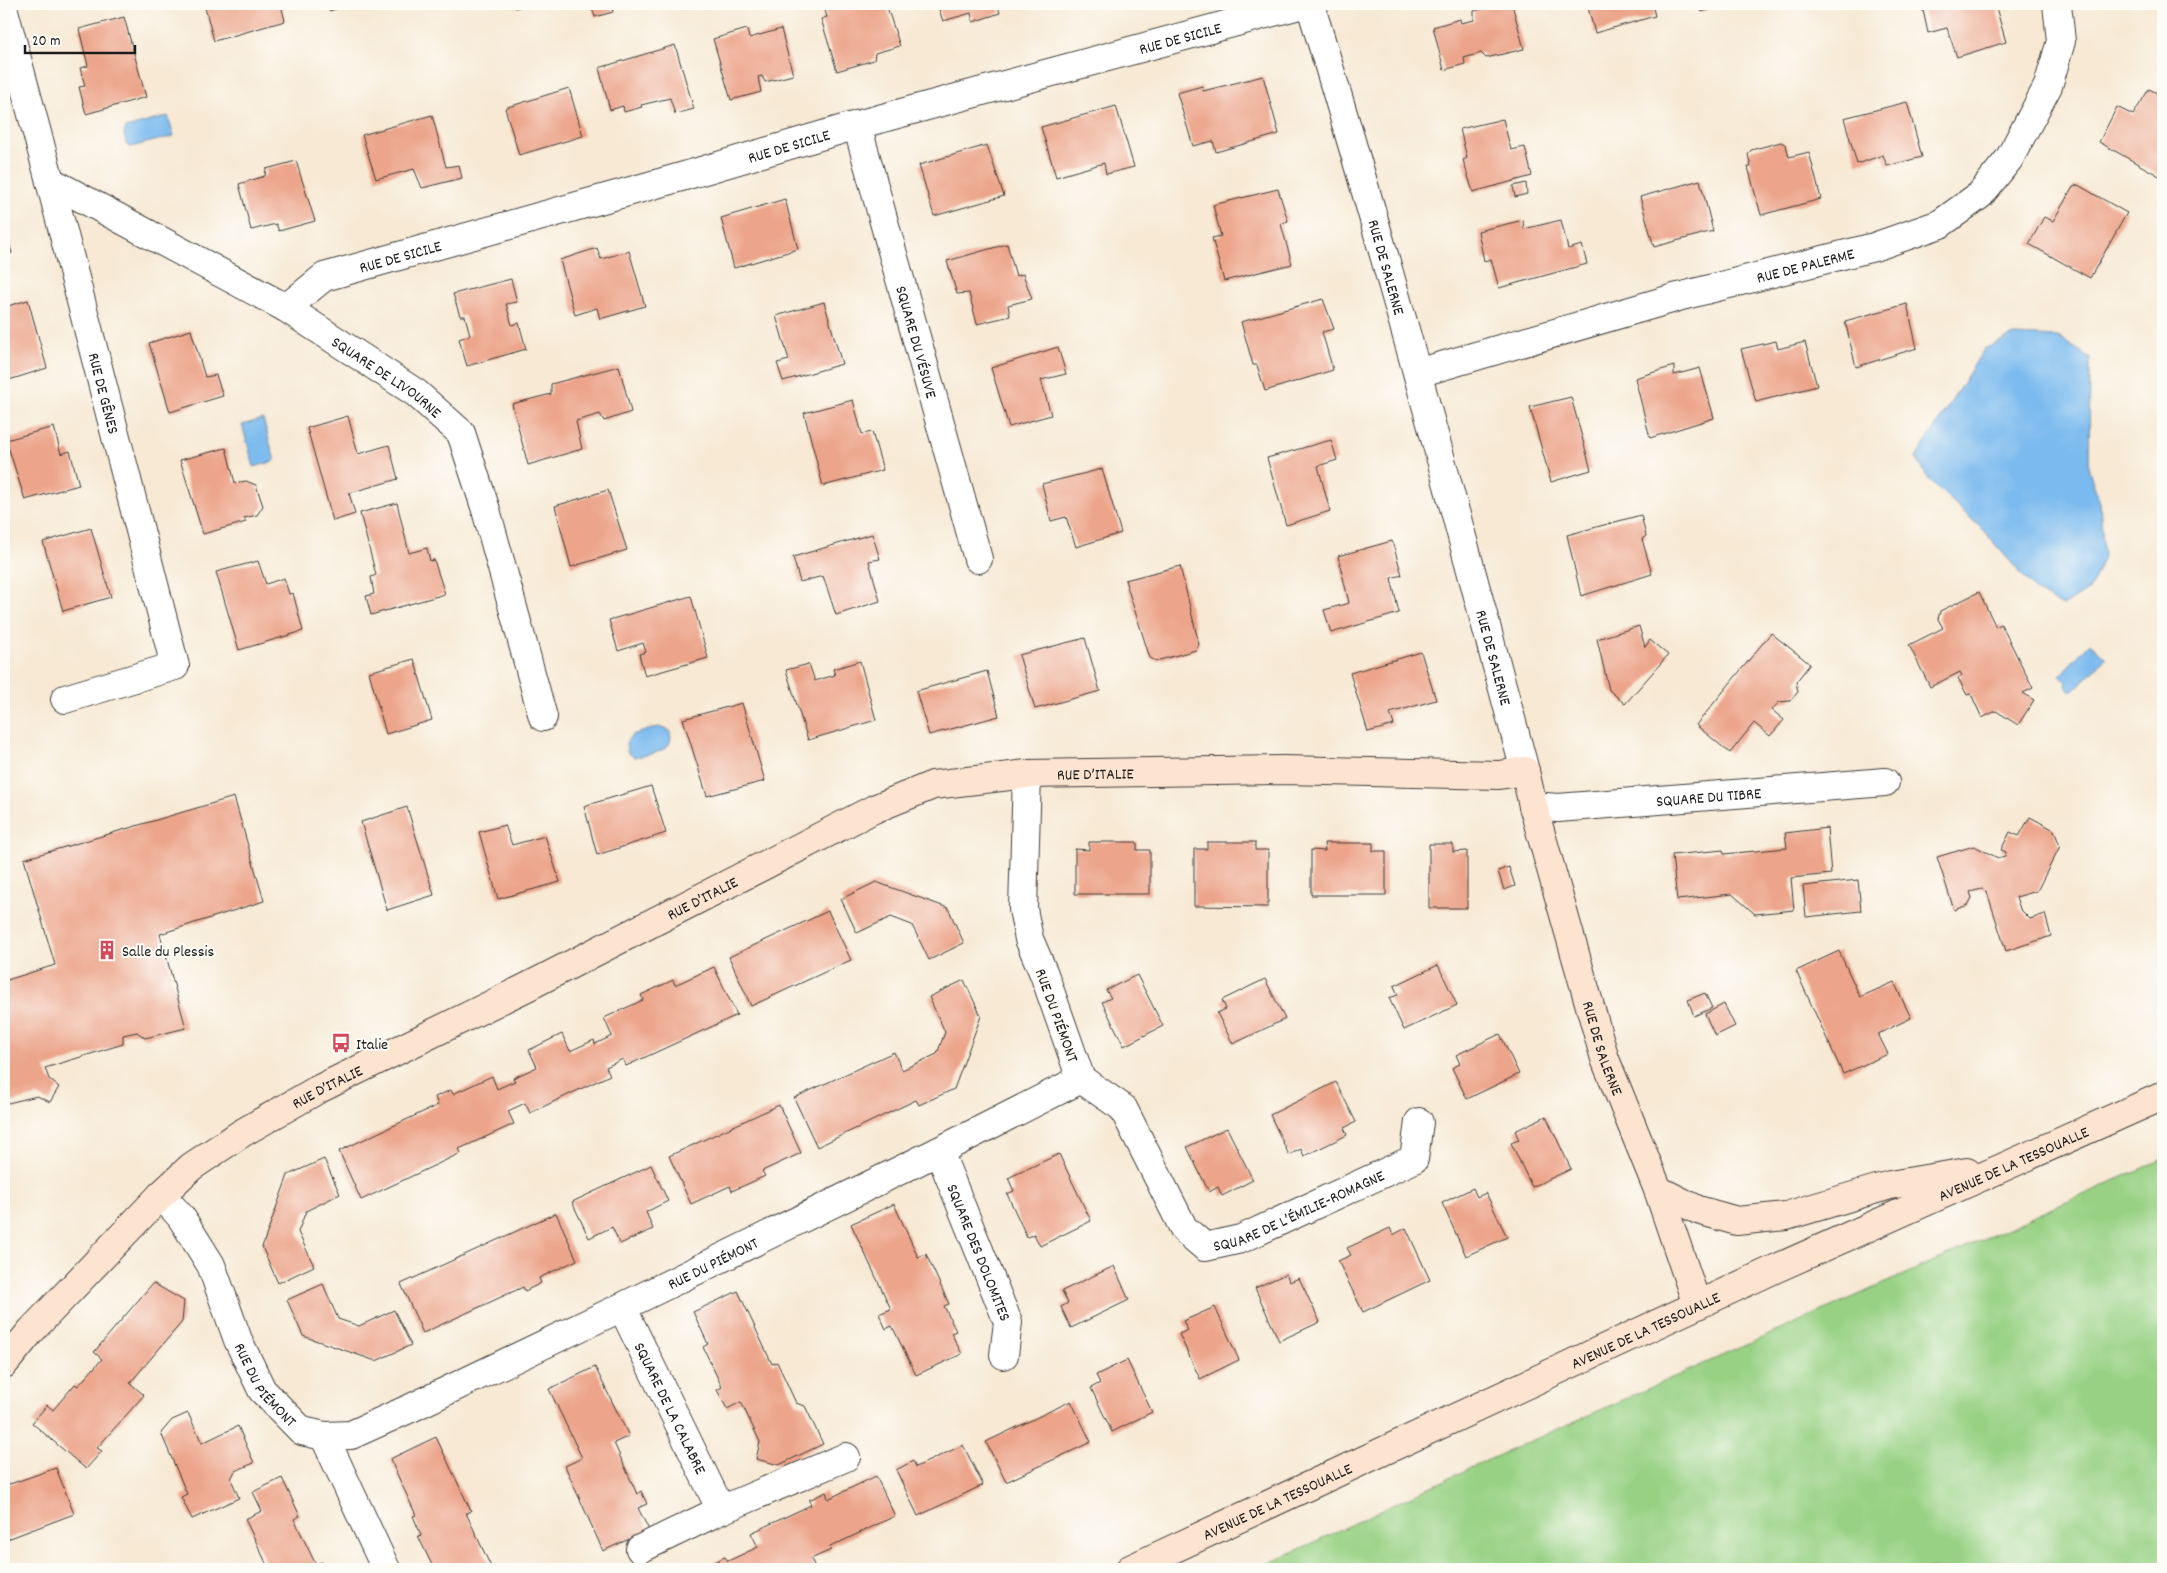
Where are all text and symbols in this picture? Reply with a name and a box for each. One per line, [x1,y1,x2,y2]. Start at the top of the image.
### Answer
street label: RUE DE SICILE [1137,17,1225,62]
scale bar [25,22,135,54]
text: 20 m [32,31,60,53]
street label: RUE DE SICILE [746,124,834,171]
street label: RUE DE SALERNE [1360,217,1410,319]
street label: RUE DE SICILE [357,235,445,281]
street label: RUE DE PALERME [1754,243,1858,291]
street label: SQUARE DU VÉSUVE [888,283,942,402]
street label: SQUARE DE LIVOURNE [326,332,446,425]
street label: RUE DE GÊNES [81,350,124,437]
street label: RUE DE SALERNE [1468,608,1516,709]
street label: RUE D’ITALIE [1057,763,1135,788]
street label: SQUARE DU TIBRE [1655,783,1763,814]
street label: RUE D’ITALIE [664,871,743,927]
building icon: Salle du Plessis [96,939,118,961]
place label: Salle du Plessis [122,941,214,964]
street label: RUE DU PIÉMONT [1028,966,1083,1067]
street label: RUE DE SALERNE [1575,999,1628,1100]
bus stop icon: Italie [330,1032,352,1054]
place label: Italie [356,1034,388,1057]
street label: RUE D’ITALIE [288,1060,368,1116]
street label: AVENUE DE LA TESSOUALLE [1935,1121,2094,1209]
street label: SQUARE DE L’ÉMILIE-ROMAGNE [1211,1165,1389,1259]
street label: SQUARE DES DOLOMITES [939,1181,1015,1325]
street label: RUE DU PIÉMONT [664,1232,763,1297]
street label: AVENUE DE LA TESSOUALLE [1568,1287,1725,1376]
street label: RUE DU PIÉMONT [227,1339,301,1434]
street label: SQUARE DE LA CALABRE [627,1339,711,1479]
street label: AVENUE DE LA TESSOUALLE [1200,1458,1357,1548]

